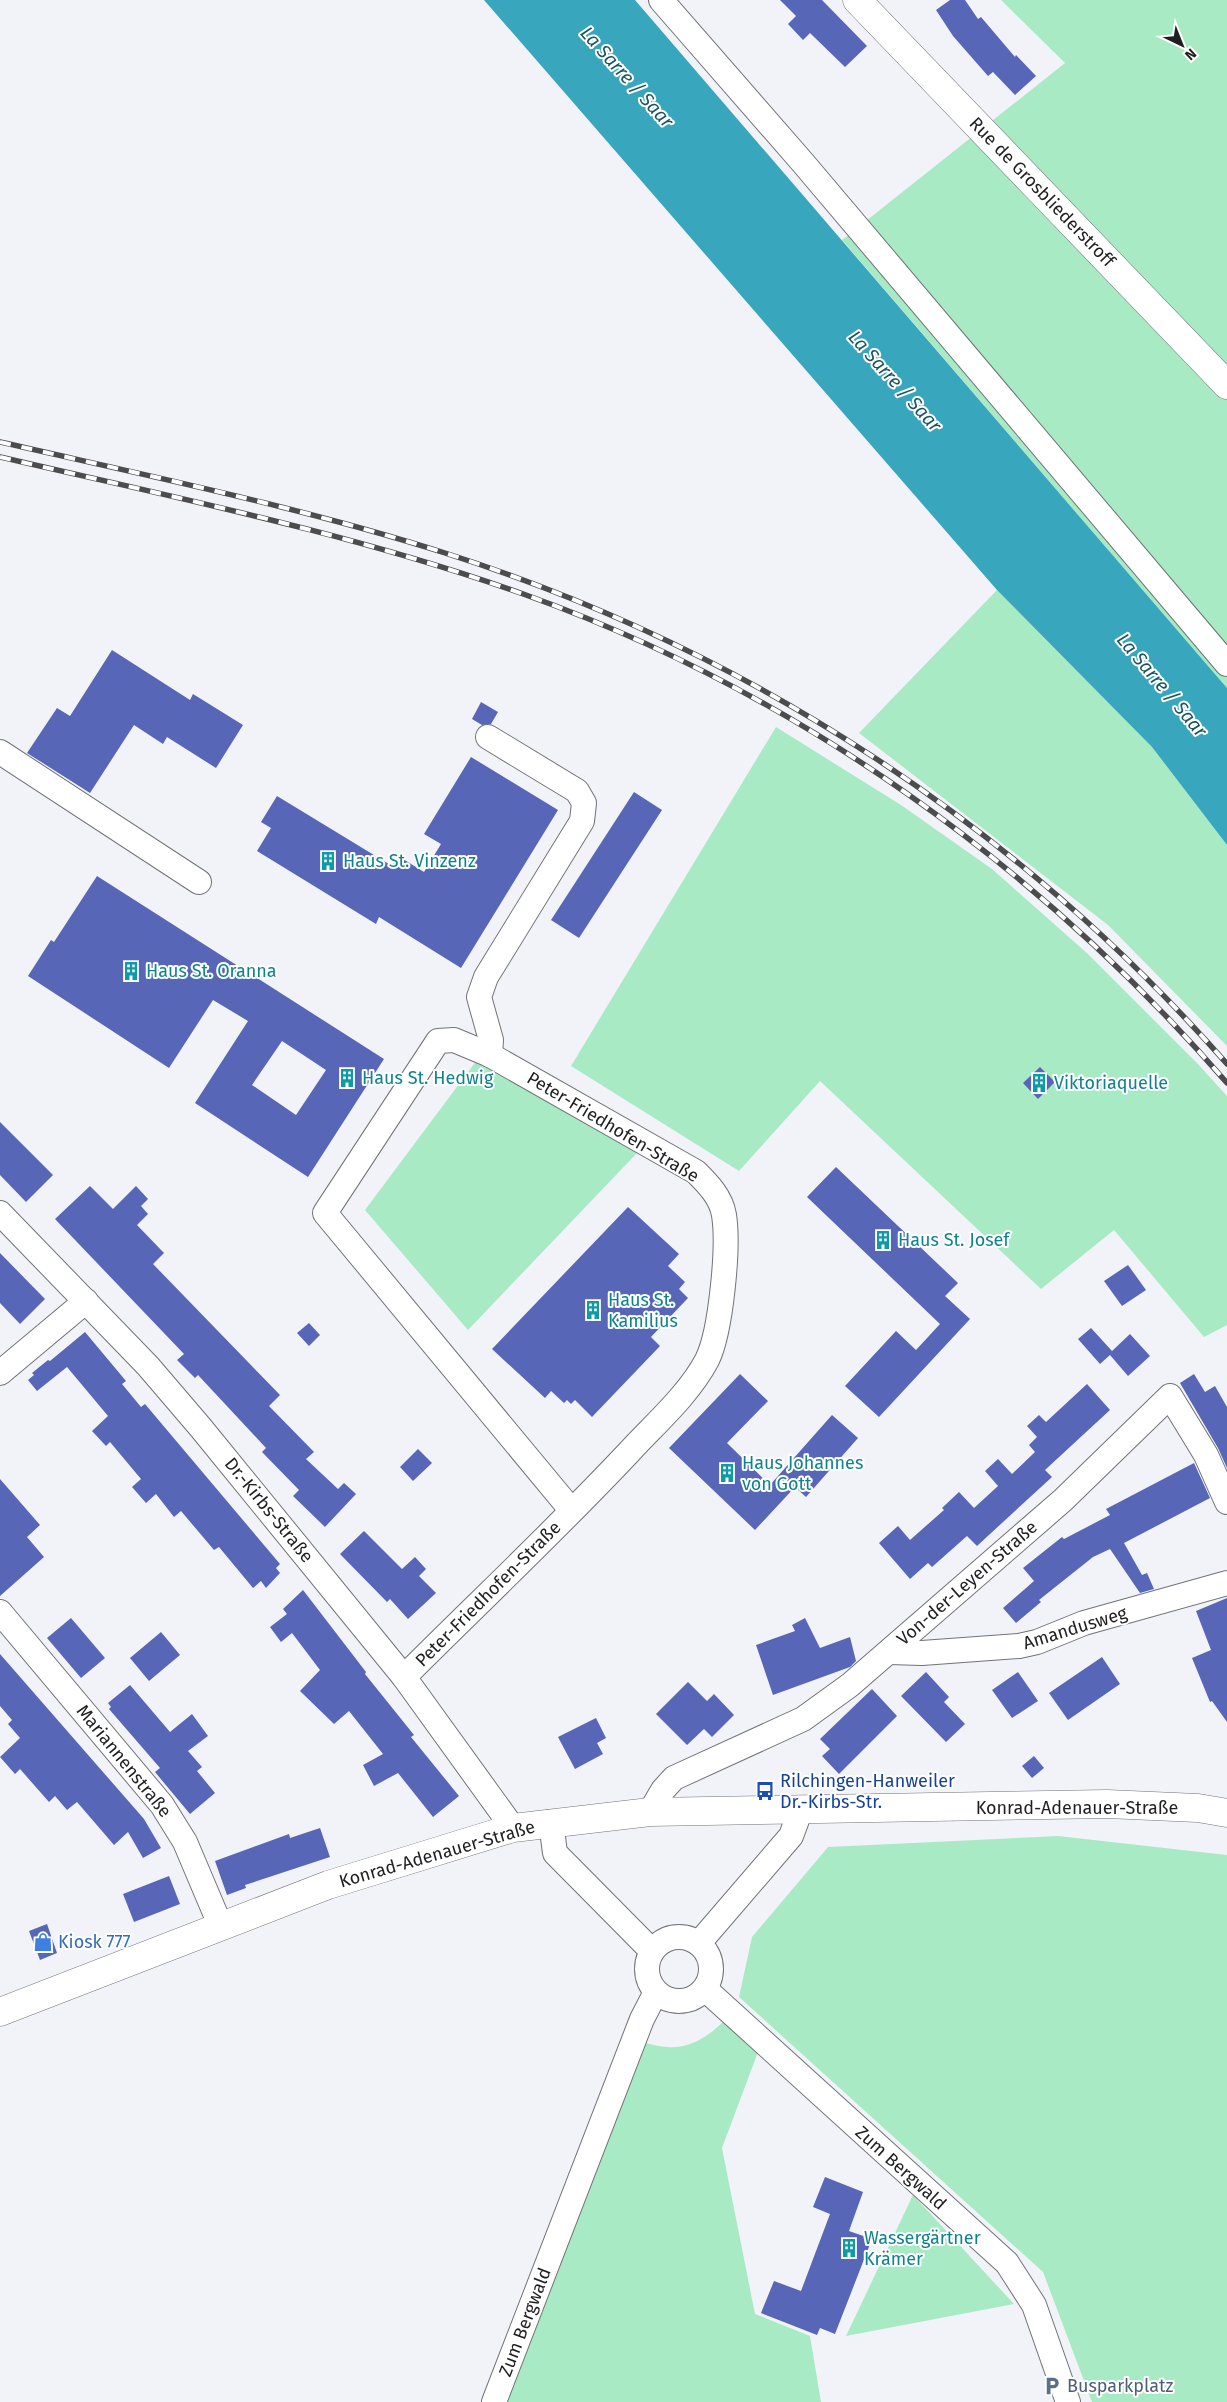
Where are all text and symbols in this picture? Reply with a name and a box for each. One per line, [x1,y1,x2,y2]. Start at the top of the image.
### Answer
north arrow [1157,20,1207,70]
water label: La Sarre / Saar [576,22,679,133]
text: N [1181,45,1200,64]
street label: Rue de Grosbliederstroff [965,112,1121,273]
water label: La Sarre / Saar [844,326,947,437]
water label: La Sarre / Saar [1112,629,1212,742]
building icon: Haus St. Vinzenz [317,850,339,872]
place label: Haus St. Vinzenz [343,850,476,872]
building icon: Haus St. Oranna [120,960,142,982]
place label: Haus St. Oranna [146,960,277,982]
building icon: Haus St. Hedwig [336,1067,358,1089]
place label: Haus St. Hedwig [362,1067,494,1089]
street label: Peter-Friedhofen-Straße [523,1067,703,1187]
building icon: Viktoriaquelle [1028,1072,1050,1094]
place label: Viktoriaquelle [1054,1072,1168,1094]
building icon: Haus St. Josef [872,1229,894,1251]
place label: Haus St. Josef [898,1229,1011,1251]
place label: Haus St. Kamilius [608,1289,678,1332]
building icon: Haus St. Kamilius [582,1299,604,1321]
place label: Haus Johannes von Gott [742,1452,863,1495]
street label: Dr.-Kirbs-Straße [220,1453,318,1567]
building icon: Haus Johannes von Gott [716,1462,738,1484]
street label: Von-der-Leyen-Straße [892,1516,1042,1650]
street label: Peter-Friedhofen-Straße [411,1517,565,1671]
street label: Amandusweg [1020,1602,1130,1654]
street label: Mariannenstraße [72,1700,176,1822]
place label: Rilchingen-Hanweiler Dr.-Kirbs-Str. [780,1770,955,1813]
bus stop icon: Rilchingen-Hanweiler Dr.-Kirbs-Str. [754,1780,776,1802]
street label: Konrad-Adenauer-Straße [976,1797,1178,1819]
street label: Konrad-Adenauer-Straße [337,1815,537,1893]
shop icon: Kiosk 777 [32,1931,54,1953]
place label: Kiosk 777 [58,1931,131,1953]
street label: Zum Bergwald [851,2121,951,2215]
place label: Wassergärtner Krämer [864,2227,981,2270]
building icon: Wassergärtner Krämer [838,2237,860,2259]
street label: Zum Bergwald [494,2264,556,2380]
parking icon: Busparkplatz [1041,2375,1063,2397]
place label: Busparkplatz [1067,2375,1173,2397]

